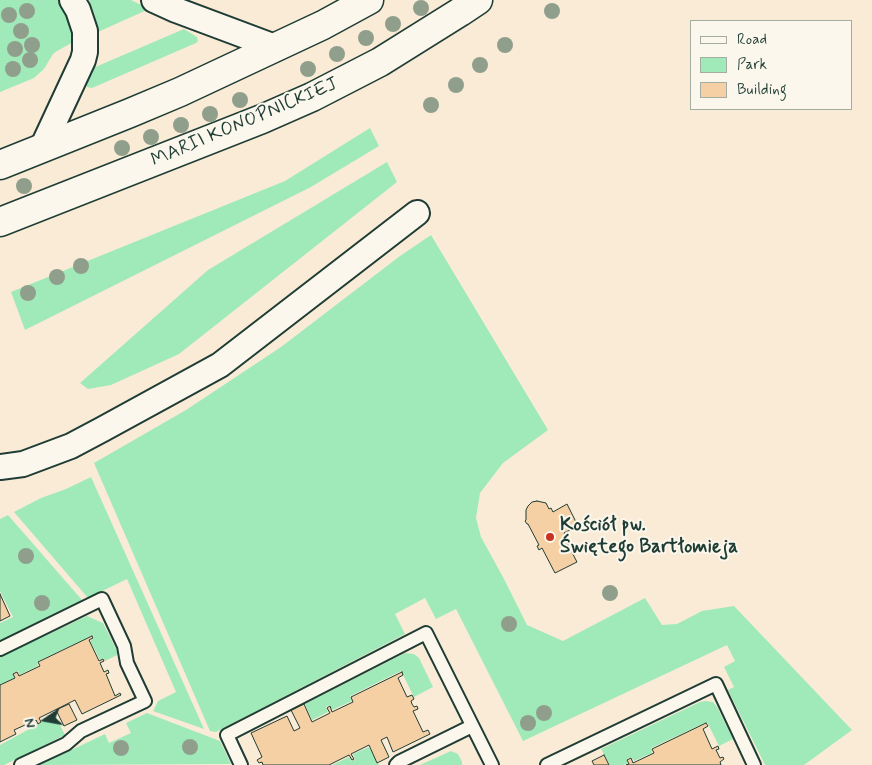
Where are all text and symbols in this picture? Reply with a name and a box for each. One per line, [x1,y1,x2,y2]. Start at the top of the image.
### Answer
legend [690,20,852,110]
text: Road [737,30,767,50]
text: Park [737,55,767,75]
street label: MARII KONOPNICKIEJ [148,73,342,173]
text: Building [737,80,787,100]
place label: Kościół pw. Świętego Bartłomieja [560,515,738,559]
marker: Kościół pw. Świętego Bartłomieja [544,531,556,543]
north arrow [20,695,70,745]
text: N [21,717,40,730]

